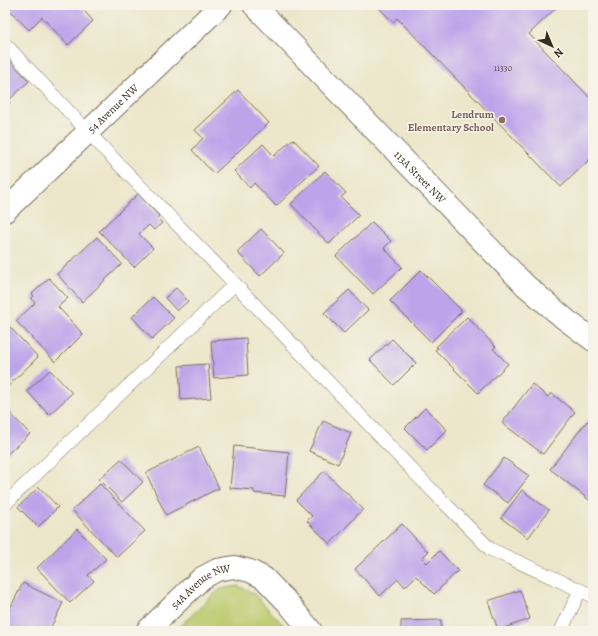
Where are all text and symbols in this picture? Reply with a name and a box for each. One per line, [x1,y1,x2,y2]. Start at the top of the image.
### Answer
north arrow [532,26,572,66]
text: N [551,45,567,61]
house number: 11330 [494,62,512,74]
street label: 54 Avenue NW [84,80,142,136]
place label: Lendrum Elementary School [408,107,494,135]
marker: Lendrum Elementary School [497,115,507,125]
street label: 113A Street NW [391,147,449,207]
street label: 54A Avenue NW [168,561,232,612]

